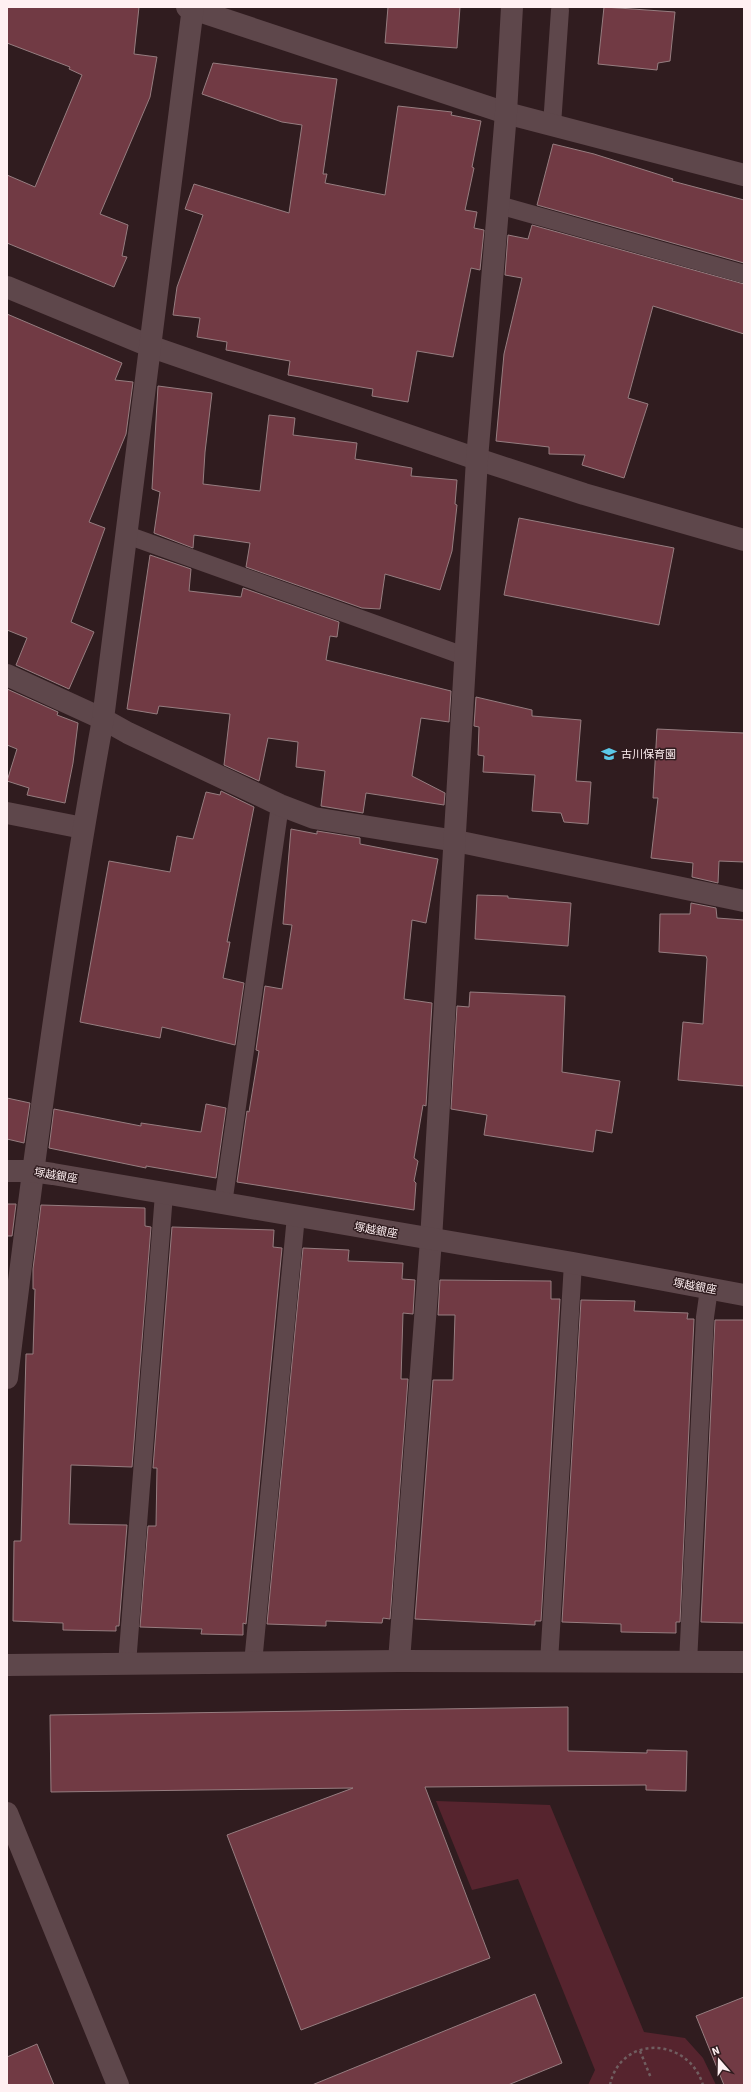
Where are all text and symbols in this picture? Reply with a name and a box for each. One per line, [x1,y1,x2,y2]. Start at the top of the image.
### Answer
school or university icon: 古川保育園 [600,745,618,763]
place label: 古川保育園 [621,747,676,762]
street label: 塚越銀座 [33,1165,79,1186]
street label: 塚越銀座 [353,1219,399,1242]
street label: 塚越銀座 [672,1275,718,1298]
north arrow [699,2040,739,2080]
text: N [710,2043,722,2059]

